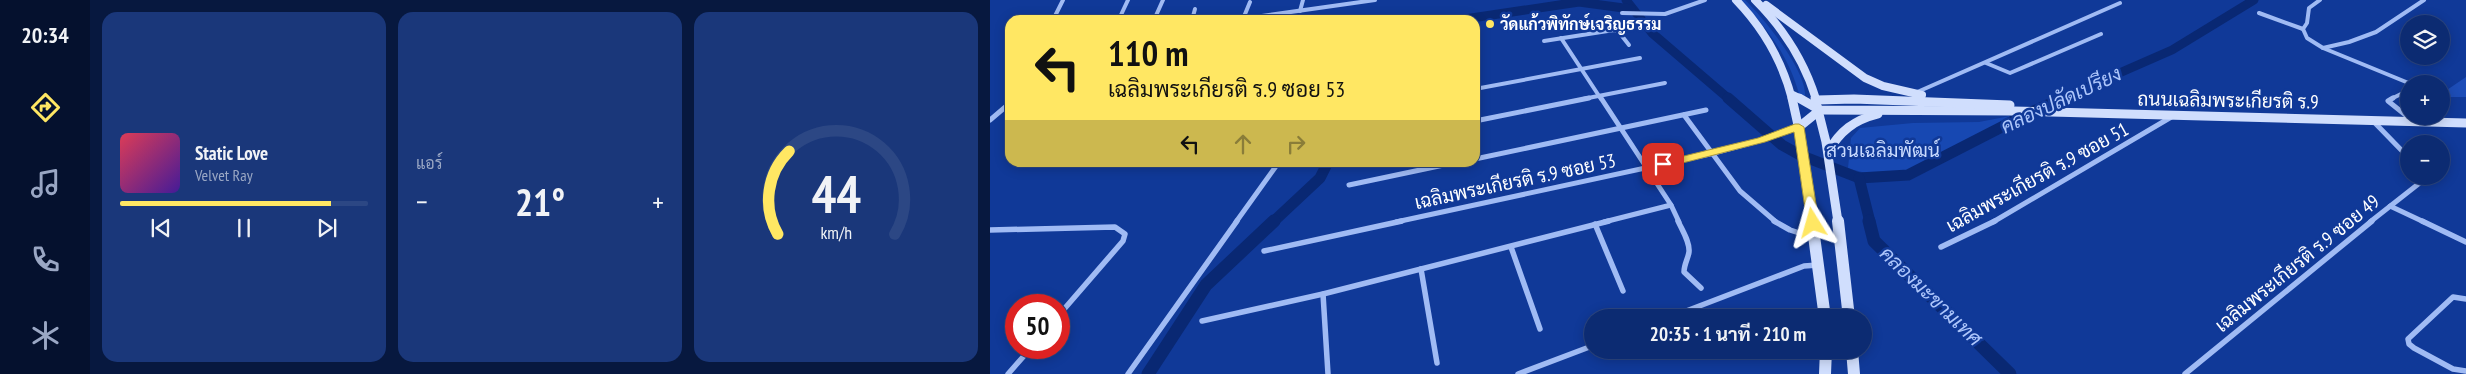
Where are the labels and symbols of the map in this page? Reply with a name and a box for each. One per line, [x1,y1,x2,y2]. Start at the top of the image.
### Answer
place label: วัดแก้วพิทักษ์เจริญธรรม [1500,13,1661,35]
marker: วัดแก้วพิทักษ์เจริญธรรม [1484,18,1496,30]
water label: คลองปลัดเปรียง [1996,61,2126,139]
street label: ถนนเฉลิมพระเกียรติ ร.9 [2137,86,2319,114]
street label: เฉลิมพระเกียรติ ร.9 ซอย 51 [1942,117,2132,237]
park label: สวนเฉลิมพัฒน์ [1826,138,1940,162]
pin [1642,143,1684,185]
street label: เฉลิมพระเกียรติ ร.9 ซอย 53 [1412,148,1618,214]
street label: เฉลิมพระเกียรติ ร.9 ซอย 49 [2210,189,2384,337]
position arrow [1786,196,1838,248]
water label: คลองมะขามเทศ [1874,241,1988,352]
speed limit sign: 50 [1005,294,1070,359]

